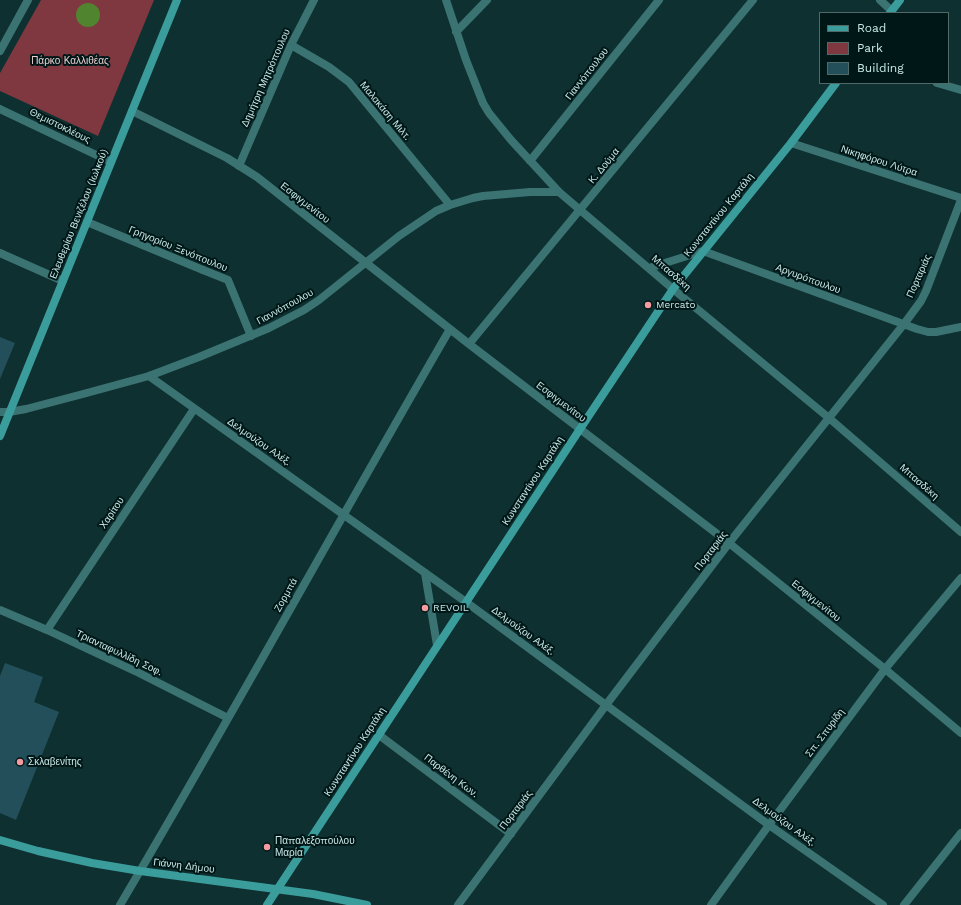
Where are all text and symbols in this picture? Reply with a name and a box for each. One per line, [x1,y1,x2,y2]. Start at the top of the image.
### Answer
legend [819,12,949,84]
text: Road [857,21,886,35]
street label: Δημήτρη Μητρόπουλου [239,27,293,129]
text: Park [857,41,883,55]
street label: Γιαννόπουλου [563,46,611,102]
park label: Πάρκο Καλλιθέας [31,55,109,67]
text: Building [857,61,904,75]
street label: Μαλακάση Μιλτ. [357,79,413,143]
street label: Θεμιστοκλέους [27,106,93,146]
street label: Νικηφόρου Λύτρα [839,143,919,179]
street label: Κ. Δούμα [586,146,622,186]
street label: Ελευθερίου Βενιζέλου (Ιωλκού) [47,147,111,281]
street label: Κωνσταντίνου Καρτάλη [682,171,756,259]
street label: Εσφιγμενίτου [278,180,332,226]
street label: Γρηγορίου Ξενόπουλου [127,224,229,274]
street label: Πορταριάς [904,252,934,300]
street label: Μπασδέκη [649,253,693,293]
street label: Αργυρόπουλου [774,262,842,296]
street label: Γιαννόπουλου [255,287,315,327]
place label: Mercato [656,299,695,311]
marker: Mercato [643,300,653,310]
street label: Εσφιγμενίτου [534,379,588,425]
street label: Δελμούζου Αλέξ. [225,416,293,468]
street label: Κωνσταντίνου Καρτάλη [500,434,566,528]
street label: Μπασδέκη [897,462,941,502]
street label: Χαρίτου [97,495,127,531]
street label: Πορταριάς [692,529,730,573]
street label: Ζορμπά [272,576,300,614]
street label: Εσφιγμενίτου [789,578,843,624]
place label: REVOIL [433,602,469,614]
marker: REVOIL [420,603,430,613]
street label: Δελμούζου Αλέξ. [489,604,557,658]
street label: Τριανταφυλλίδη Σοφ. [74,628,164,678]
street label: Κωνσταντίνου Καρτάλη [322,705,388,799]
street label: Σπ. Σπυρίδη [803,706,847,760]
street label: Παρθένη Κων. [422,752,480,800]
place label: Σκλαβενίτης [28,756,82,768]
marker: Σκλαβενίτης [15,757,25,767]
street label: Πορταριάς [497,788,535,832]
street label: Δελμούζου Αλέξ. [750,795,818,849]
place label: Παπαλεξοπούλου Μαρία [275,835,355,858]
marker: Παπαλεξοπούλου Μαρία [262,842,272,852]
street label: Γιάννη Δήμου [153,856,215,876]

